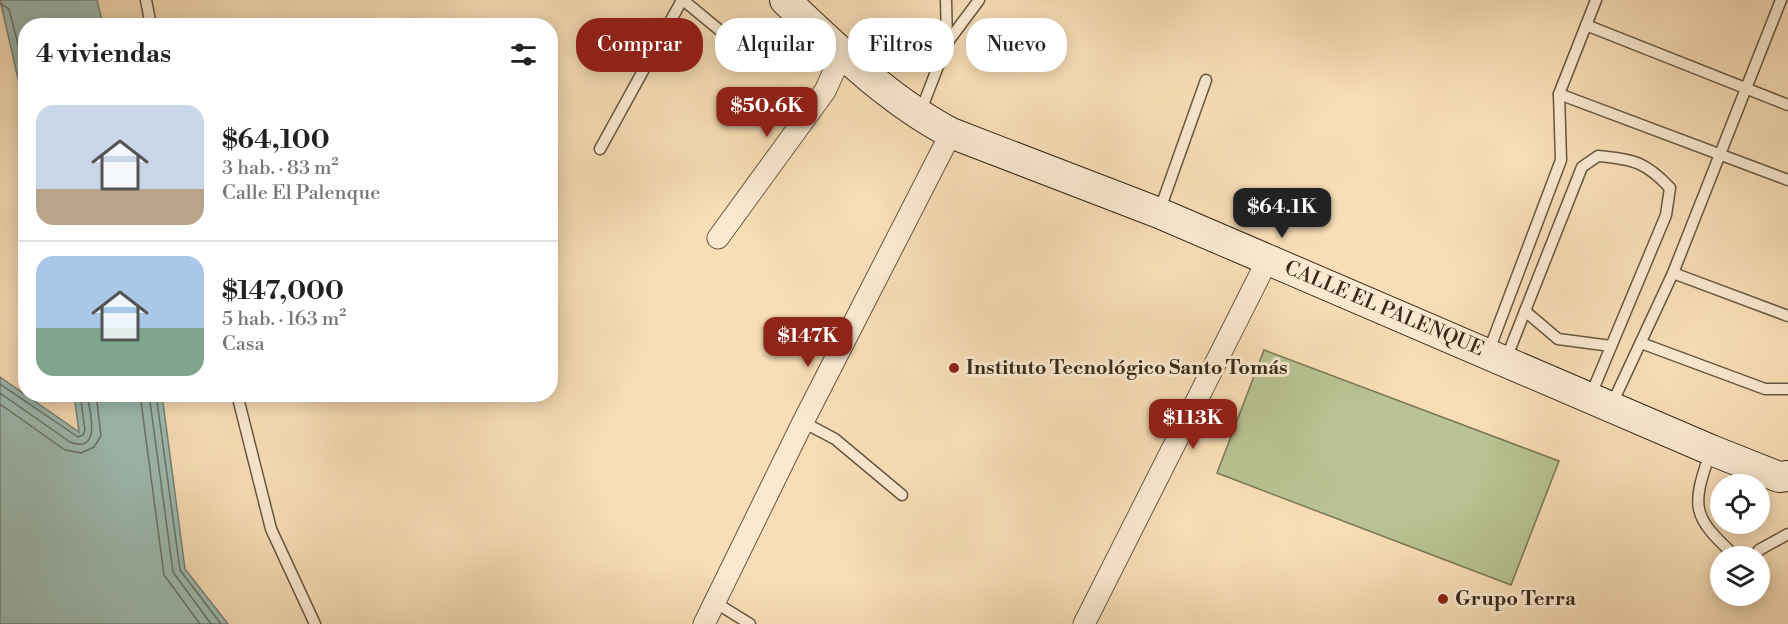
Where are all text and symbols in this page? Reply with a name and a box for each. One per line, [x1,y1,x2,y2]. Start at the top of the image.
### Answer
chip: Comprar [576,18,703,72]
chip: Alquilar [715,18,836,72]
chip: Filtros [848,18,954,72]
chip: Nuevo [966,18,1067,72]
text: 4 viviendas [36,38,171,70]
icon: filters [507,38,540,71]
pin: $50.6K [718,87,816,138]
text: $50.6K [730,94,804,119]
text: $64,100 [222,124,330,156]
icon: home [84,129,156,201]
text: 3 hab. · 83 m² [222,156,339,181]
text: Calle El Palenque [222,181,380,206]
pin: $64.1K [1233,188,1331,239]
text: $64.1K [1247,195,1317,220]
street label: CALLE EL PALENQUE [1280,256,1488,362]
text: $147,000 [222,275,344,307]
icon: home [84,280,156,352]
text: 5 hab. · 163 m² [222,307,346,332]
pin: $147K [766,317,850,368]
text: $147K [777,324,839,349]
text: Casa [222,332,265,357]
place label: Instituto Tecnológico Santo Tomás [966,356,1288,381]
marker: Instituto Tecnológico Santo Tomás [947,361,961,375]
pin: $113K [1151,399,1235,450]
text: $113K [1163,406,1223,431]
map controls [1710,474,1770,606]
button: locate [1710,474,1770,534]
button: layers [1710,546,1770,606]
place label: Grupo Terra [1455,587,1576,612]
marker: Grupo Terra [1436,592,1450,606]

